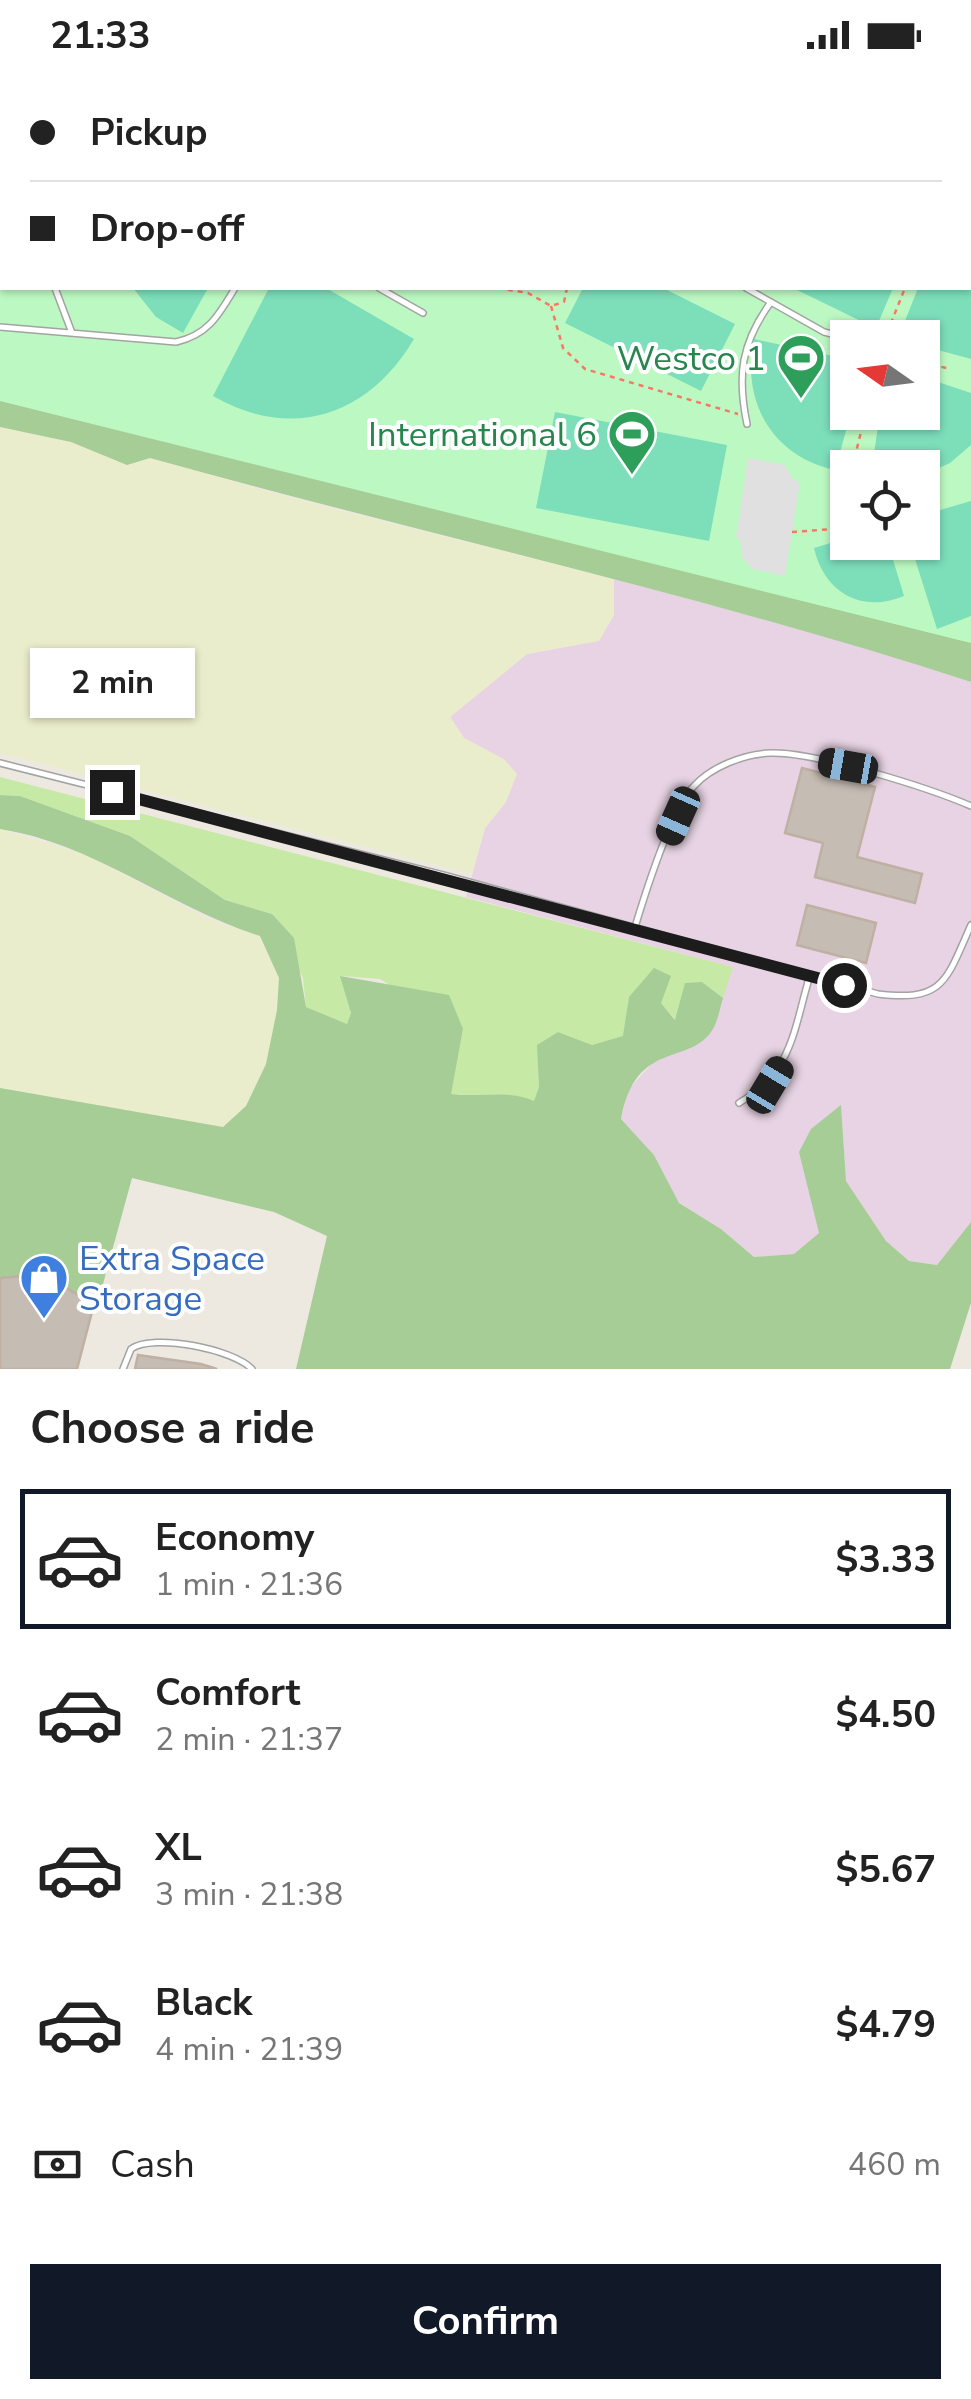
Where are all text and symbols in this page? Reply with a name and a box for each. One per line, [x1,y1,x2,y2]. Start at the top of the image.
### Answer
text: 21:33 [50,10,151,61]
text: Pickup [90,107,208,158]
text: Drop-off [90,203,244,254]
north arrow [830,320,940,430]
map controls [830,320,940,560]
sports icon: Westco 1 [775,332,827,400]
place label: Westco 1 [617,335,766,382]
sports icon: International 6 [606,408,658,476]
place label: International 6 [368,411,597,458]
button: locate [830,450,940,560]
callout: 2 min [29,647,194,717]
text: 2 min [71,661,154,704]
car [816,746,880,786]
route end [90,770,135,815]
car [652,782,704,850]
route start [822,963,867,1008]
car [742,1052,798,1118]
place label: Extra Space Storage [79,1235,265,1322]
shop icon: Extra Space Storage [18,1252,70,1320]
text: Choose a ride [30,1398,315,1459]
text: Economy [155,1512,314,1563]
icon: car [35,1514,125,1604]
text: $3.33 [835,1534,936,1585]
text: 1 min · 21:36 [155,1563,343,1606]
text: Comfort [155,1667,300,1718]
icon: car [35,1669,125,1759]
text: $4.50 [835,1689,936,1740]
text: 2 min · 21:37 [155,1718,343,1761]
text: XL [155,1822,202,1873]
icon: car [35,1824,125,1914]
text: $5.67 [835,1844,936,1895]
text: 3 min · 21:38 [155,1873,343,1916]
text: Black [155,1977,252,2028]
icon: car [35,1979,125,2069]
text: $4.79 [835,1999,936,2050]
text: 4 min · 21:39 [155,2028,343,2071]
icon: cash [30,2137,85,2192]
text: Cash [110,2139,195,2190]
text: 460 m [848,2143,941,2186]
button: Confirm [30,2264,941,2379]

